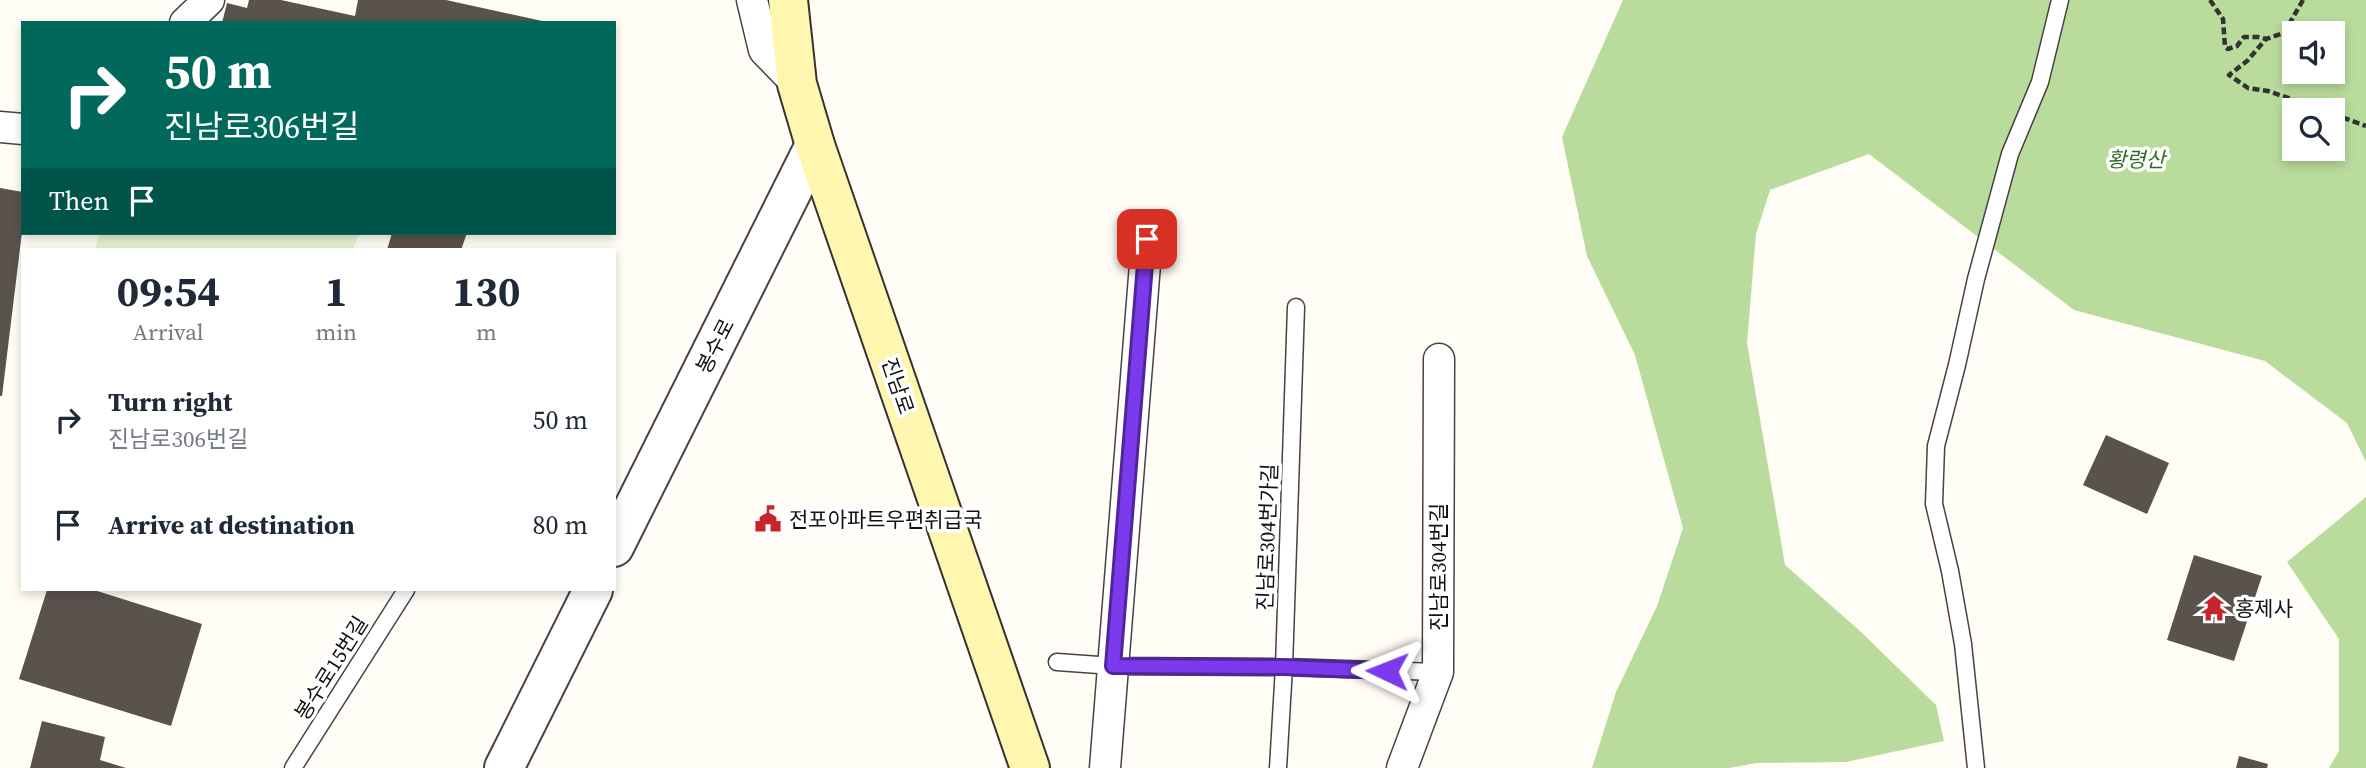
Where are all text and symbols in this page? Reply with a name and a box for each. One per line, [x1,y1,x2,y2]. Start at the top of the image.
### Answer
map controls [2282,21,2345,161]
button: sound [2282,21,2345,84]
text: 50 m [164,37,272,104]
icon: right [49,49,140,140]
button: search [2282,98,2345,161]
text: 진남로306번길 [164,105,359,149]
park label: 황령산 [2107,145,2168,174]
icon: arrive [123,182,161,220]
text: Then [49,183,109,219]
pin [1117,209,1177,269]
icon: arrive [1128,220,1166,258]
text: 09:54 [116,262,220,320]
text: 1 [325,262,348,320]
text: 130 [452,262,521,320]
street label: 봉수로 [689,314,741,378]
text: Arrival [133,316,204,348]
text: min [315,316,357,348]
text: m [476,316,497,348]
street label: 진남로 [875,354,921,418]
text: Turn right [108,384,232,420]
icon: right [49,401,87,439]
text: 50 m [533,402,588,438]
text: 진남로306번길 [108,423,248,455]
street label: 진남로304번가길 [1250,463,1284,611]
street label: 진남로304번길 [1424,503,1453,631]
public building icon: 전포아파트우편취급국 [753,504,783,534]
place label: 전포아파트우편취급국 [789,505,982,534]
icon: arrive [49,506,87,544]
text: Arrive at destination [108,507,355,543]
text: 80 m [533,507,588,543]
temple icon: 홍제사 [2199,593,2229,623]
place label: 홍제사 [2235,594,2293,623]
street label: 봉수로15번길 [288,610,374,726]
position arrow [1350,634,1424,708]

